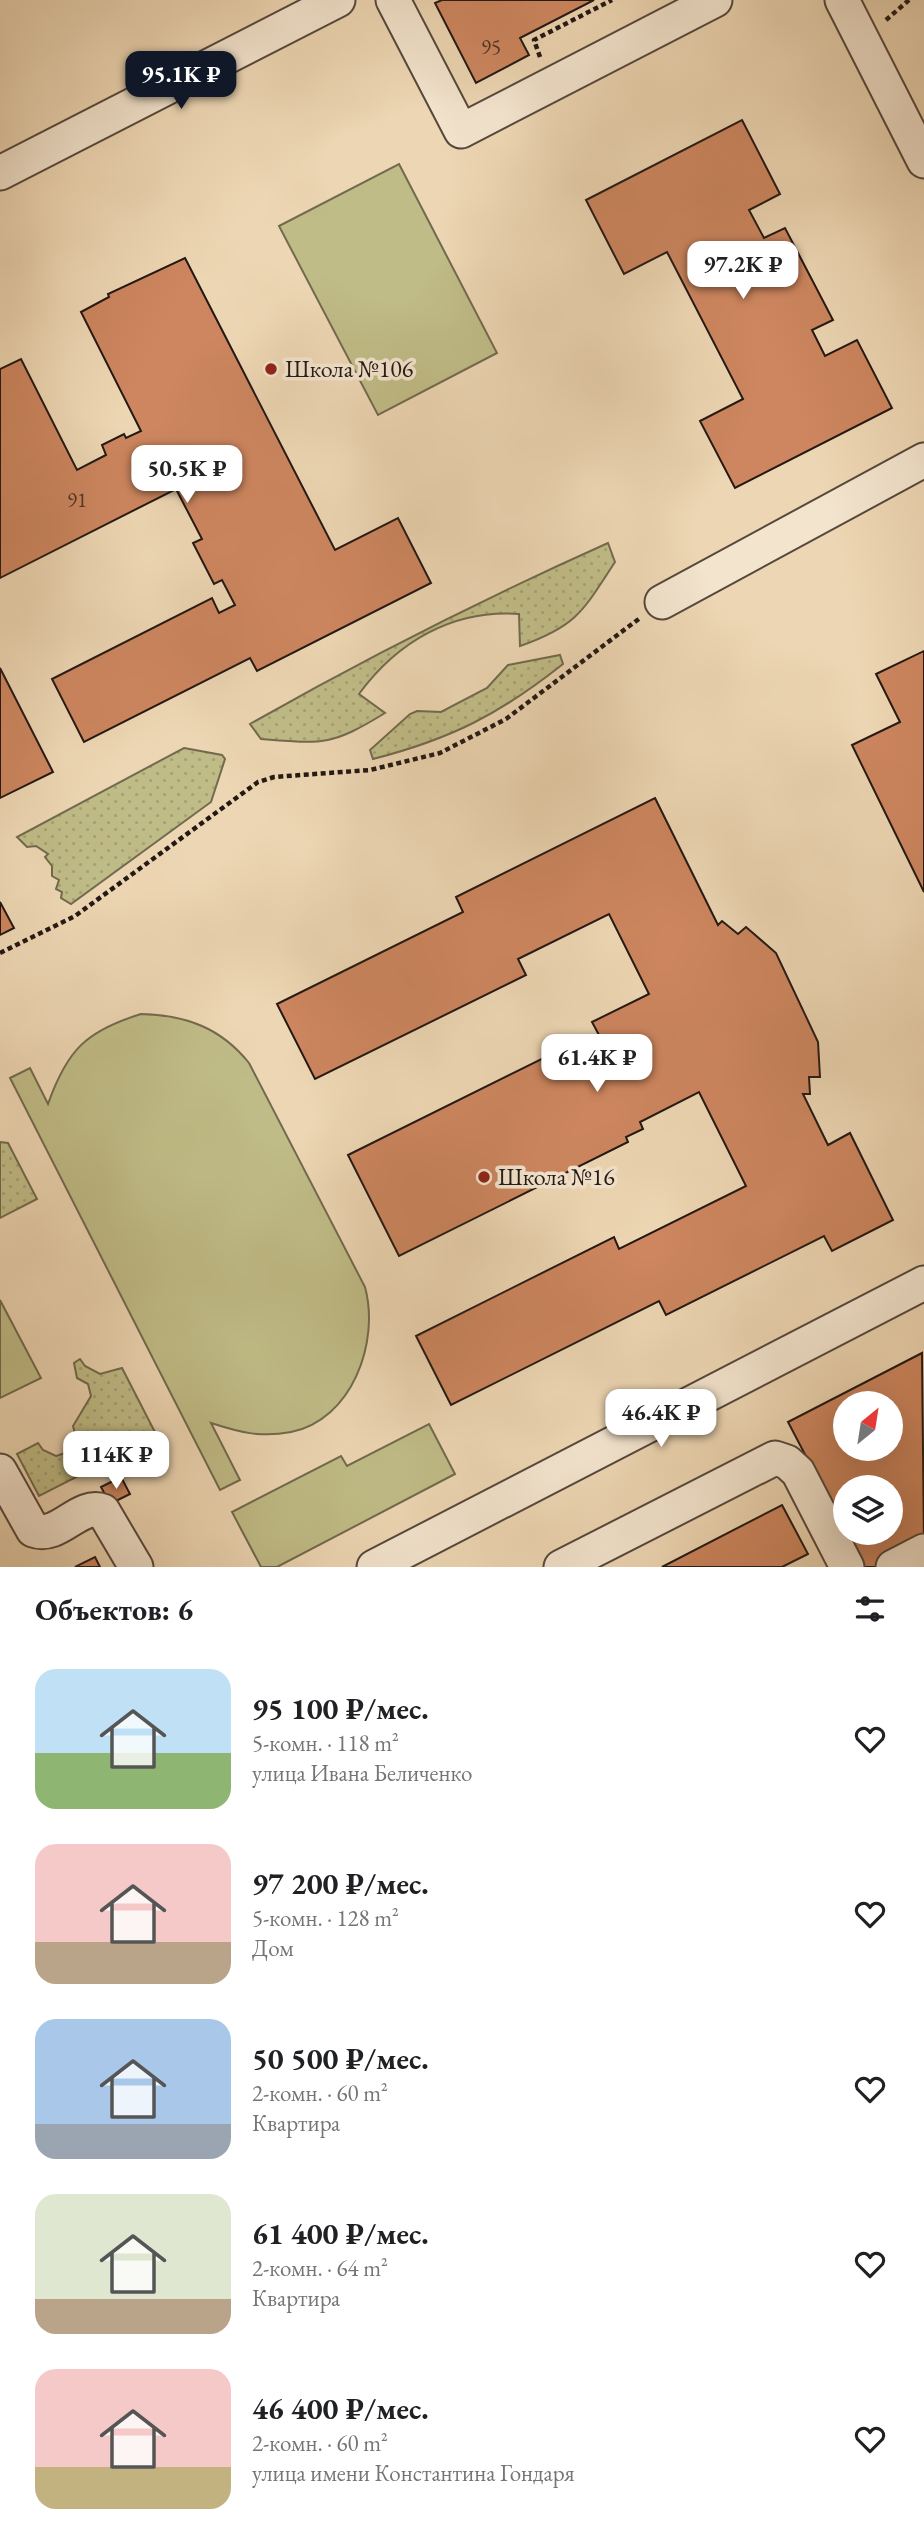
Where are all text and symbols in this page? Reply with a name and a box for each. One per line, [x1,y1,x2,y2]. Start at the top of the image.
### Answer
house number: 95 [481,33,501,60]
pin: 95.1K ₽ [116,52,246,111]
text: 95.1K ₽ [141,59,221,89]
pin: 97.2K ₽ [678,242,808,301]
text: 97.2K ₽ [703,249,783,279]
place label: Школа №106 [285,353,413,384]
marker: Школа №106 [263,361,279,377]
pin: 50.5K ₽ [122,446,252,505]
text: 50.5K ₽ [147,453,227,483]
house number: 91 [67,486,87,513]
pin: 61.4K ₽ [532,1034,662,1094]
text: 61.4K ₽ [557,1042,637,1072]
place label: Школа №16 [498,1161,615,1192]
marker: Школа №16 [476,1169,492,1185]
pin: 46.4K ₽ [596,1390,726,1449]
north arrow [833,1391,903,1461]
map controls [833,1391,903,1545]
text: 46.4K ₽ [621,1397,701,1427]
pin: 114K ₽ [59,1432,173,1491]
text: 114K ₽ [79,1439,153,1469]
button: layers [833,1475,903,1545]
text: Объектов: 6 [35,1590,193,1629]
icon: filters [851,1590,889,1628]
text: 95 100 ₽/мес. [252,1689,429,1728]
icon: home [91,1697,175,1781]
icon: heart [851,1720,889,1758]
text: 5-комн. · 118 m² [252,1728,399,1758]
text: улица Ивана Беличенко [252,1758,472,1788]
text: 97 200 ₽/мес. [252,1864,429,1903]
icon: home [91,1872,175,1956]
icon: heart [851,1895,889,1933]
text: 5-комн. · 128 m² [252,1903,399,1933]
text: Дом [252,1933,294,1963]
text: 50 500 ₽/мес. [252,2039,429,2078]
icon: home [91,2047,175,2131]
icon: heart [851,2070,889,2108]
text: 2-комн. · 60 m² [252,2078,388,2108]
text: Квартира [252,2108,340,2138]
text: 61 400 ₽/мес. [252,2214,429,2253]
icon: home [91,2222,175,2306]
icon: heart [851,2245,889,2283]
text: 2-комн. · 64 m² [252,2253,388,2283]
text: Квартира [252,2283,340,2313]
text: 46 400 ₽/мес. [252,2389,429,2428]
icon: home [91,2397,175,2481]
icon: heart [851,2420,889,2458]
text: 2-комн. · 60 m² [252,2428,388,2458]
text: улица имени Константина Гондаря [252,2458,575,2488]

